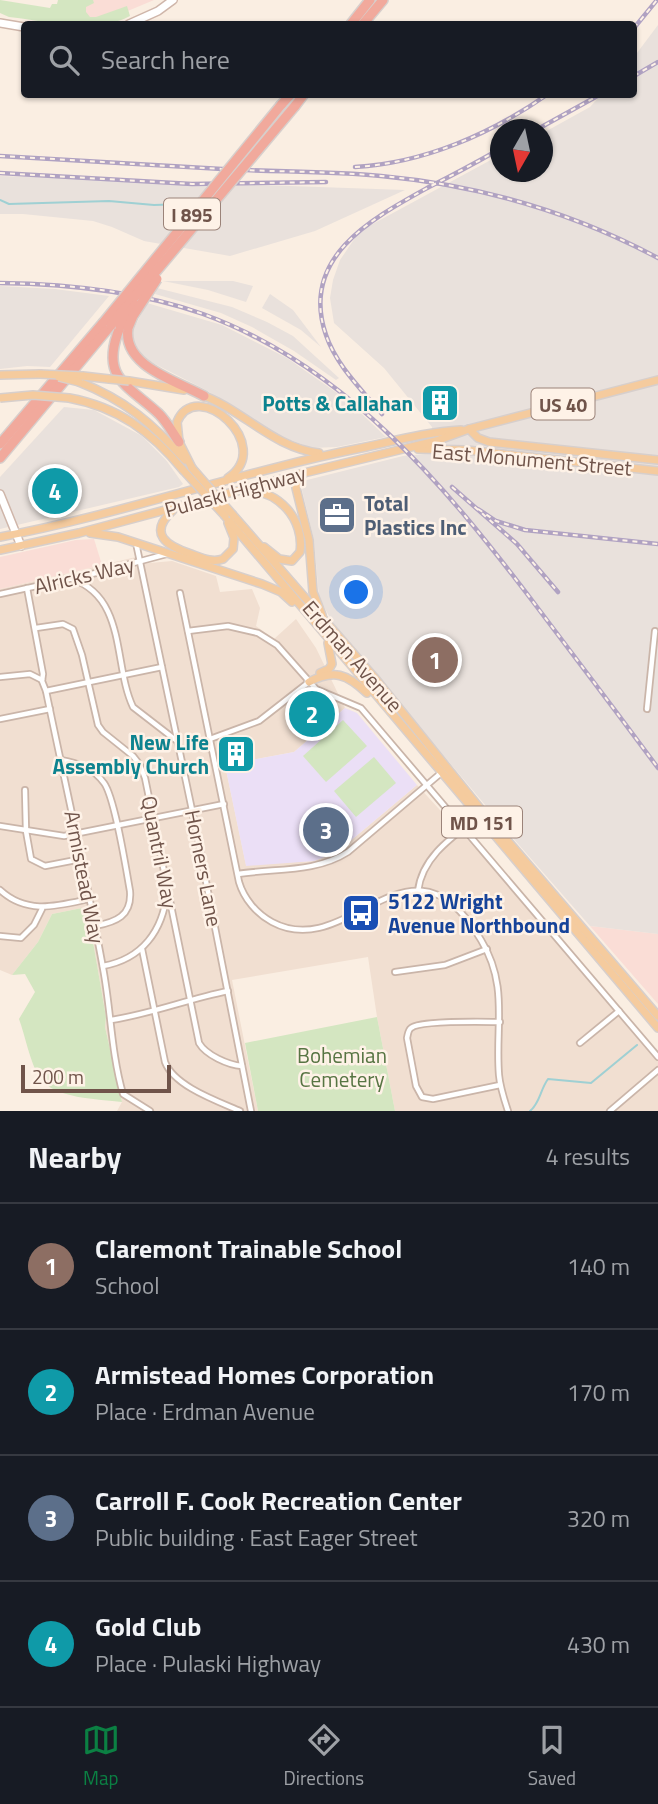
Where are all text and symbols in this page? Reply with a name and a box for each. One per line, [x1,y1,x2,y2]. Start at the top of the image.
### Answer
search box [21,21,637,98]
text: Search here [101,40,230,79]
icon: search [45,41,83,79]
north arrow [490,119,553,182]
road number: I 895 [164,198,220,230]
building icon: Potts & Callahan [419,382,461,424]
place label: Potts & Callahan [262,387,413,419]
road number: US 40 [532,388,594,420]
street label: East Monument Street [431,434,634,484]
street label: Pulaski Highway [161,457,309,525]
pin: 4 [32,465,78,517]
place label: Total Plastics Inc [364,487,467,543]
office icon: Total Plastics Inc [316,494,358,536]
street label: Alricks Way [31,548,137,602]
your location [339,575,373,609]
street label: Erdman Avenue [295,593,411,719]
pin: 1 [412,634,458,686]
pin: 2 [289,688,335,740]
place label: New Life Assembly Church [53,726,209,782]
building icon: New Life Assembly Church [215,733,257,775]
street label: Quantril Way [133,793,187,911]
pin: 3 [303,804,349,856]
road number: MD 151 [442,806,522,838]
street label: Horners Lane [177,807,231,929]
street label: Armistead Way [56,808,114,946]
place label: 5122 Wright Avenue Northbound [388,885,570,941]
bus stop icon: 5122 Wright Avenue Northbound [340,892,382,934]
park label: Bohemian Cemetery [297,1039,387,1095]
scale bar [21,1062,172,1094]
text: 200 m [32,1062,84,1091]
text: Nearby [28,1134,121,1180]
text: 4 results [546,1139,630,1174]
text: Claremont Trainable School [95,1229,402,1268]
text: 1 [45,1249,57,1284]
text: 140 m [567,1249,630,1284]
text: School [95,1268,159,1303]
text: Armistead Homes Corporation [95,1355,434,1394]
text: 2 [45,1375,57,1410]
text: 170 m [567,1375,630,1410]
text: Place · Erdman Avenue [95,1394,315,1429]
text: Carroll F. Cook Recreation Center [95,1481,462,1520]
text: 3 [45,1501,57,1536]
text: 320 m [567,1501,630,1536]
text: Public building · East Eager Street [95,1520,418,1555]
text: Gold Club [95,1607,201,1646]
text: 4 [45,1627,57,1662]
text: 430 m [567,1627,630,1662]
text: Place · Pulaski Highway [95,1646,321,1681]
tab: Map [82,1721,120,1792]
tab: Directions [284,1721,364,1792]
tab: Saved [528,1721,576,1792]

